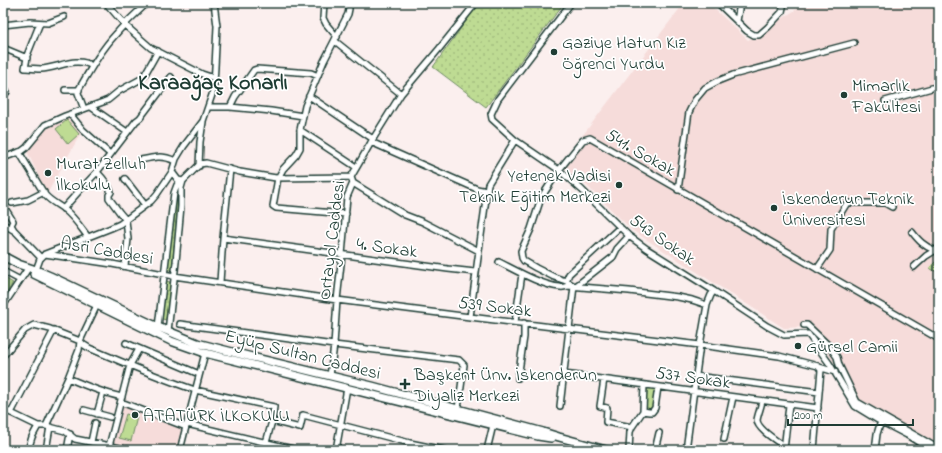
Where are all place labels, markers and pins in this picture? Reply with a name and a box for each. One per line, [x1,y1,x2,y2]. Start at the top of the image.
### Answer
place label: Gaziye Hatun Kız Öğrenci Yurdu [562,31,686,79]
marker: Gaziye Hatun Kız Öğrenci Yurdu [549,47,559,57]
place label: Mimarlık Fakültesi [851,74,921,121]
marker: Mimarlık Fakültesi [839,90,849,100]
place label: Murat Zelluh İlkokulu [56,152,146,199]
place label: Yetenek Vadisi Teknik Eğitim Merkezi [459,164,611,212]
marker: Murat Zelluh İlkokulu [43,168,53,178]
marker: Yetenek Vadisi Teknik Eğitim Merkezi [614,180,624,190]
place label: İskenderun Teknik Üniversitesi [782,187,914,234]
marker: İskenderun Teknik Üniversitesi [769,203,779,213]
place label: Gürsel Camii [806,335,898,361]
marker: Gürsel Camii [793,341,803,351]
place label: Başkent Ünv. İskenderun Diyaliz Merkezi [413,363,597,410]
marker: Başkent Ünv. İskenderun Diyaliz Merkezi [399,378,411,390]
place label: ATATÜRK İLKOKULU [143,404,290,430]
marker: ATATÜRK İLKOKULU [130,410,140,420]

